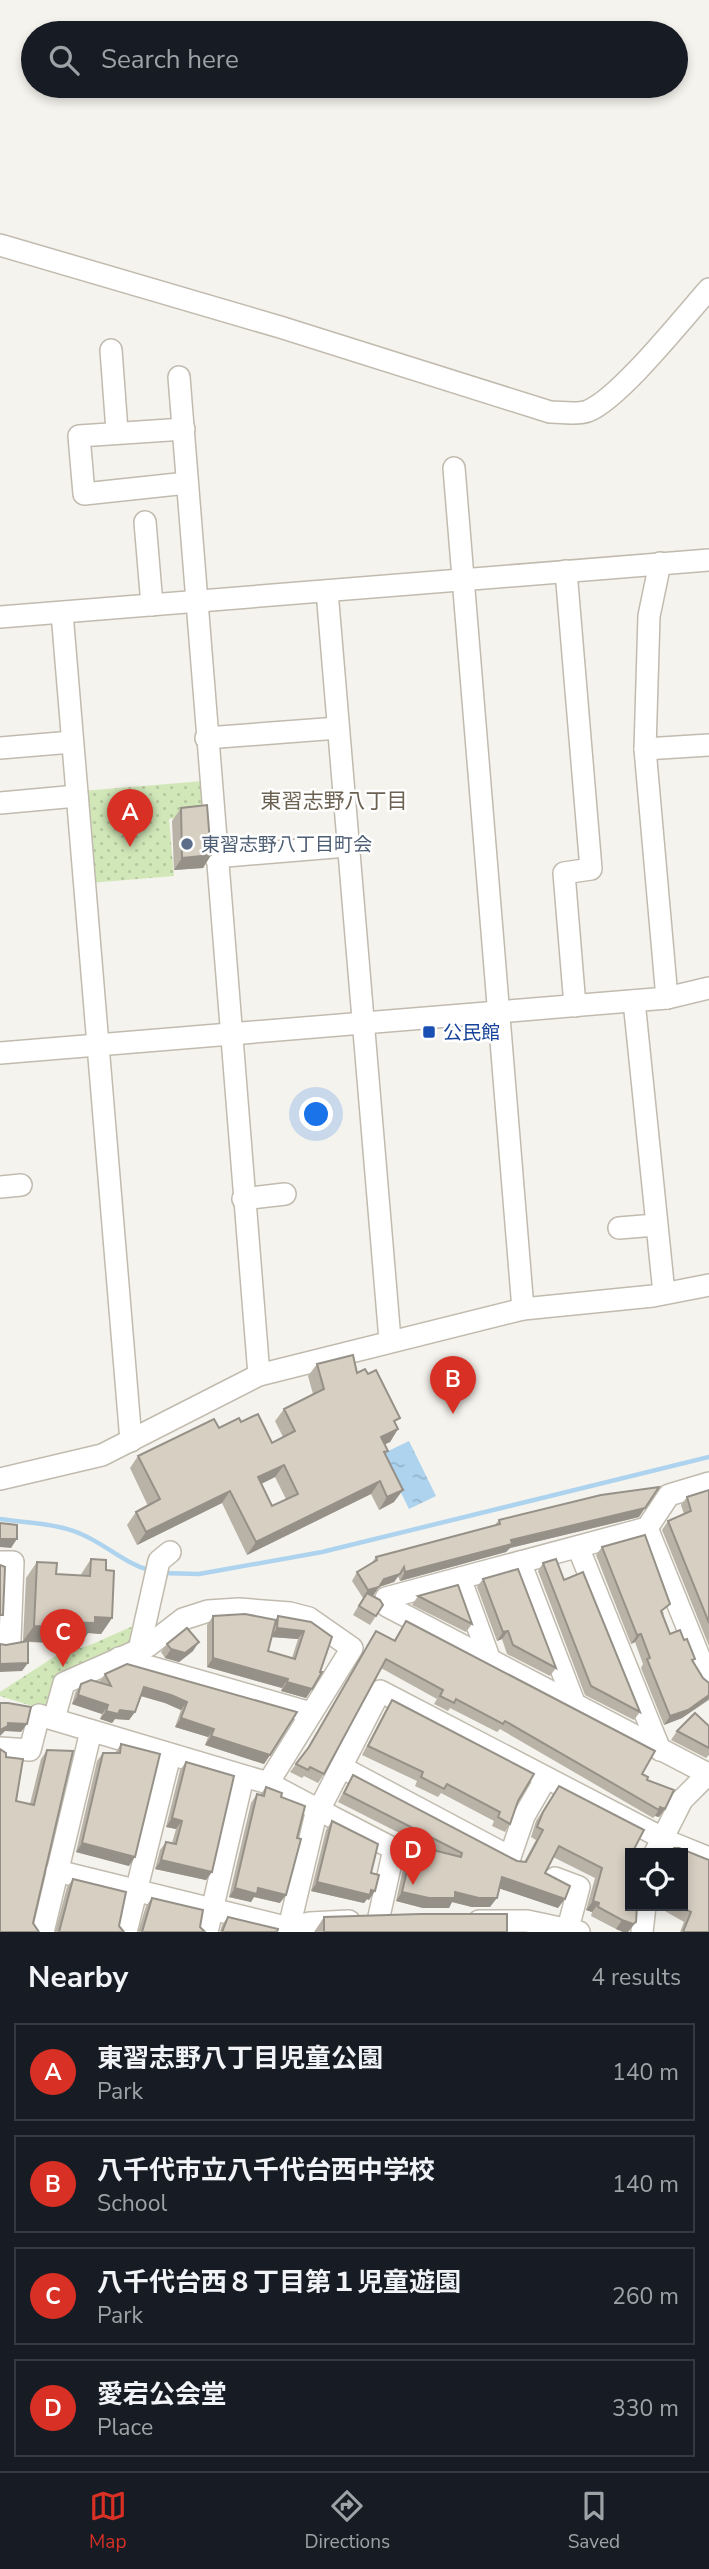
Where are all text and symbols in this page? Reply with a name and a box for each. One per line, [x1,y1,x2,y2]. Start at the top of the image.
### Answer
search box [21,21,688,98]
icon: search [45,41,83,79]
text: Search here [101,42,239,77]
district label: 東習志野八丁目 [261,787,408,815]
pin: A [107,789,153,847]
place label: 東習志野八丁目町会 [201,832,372,858]
marker: 東習志野八丁目町会 [179,836,195,852]
place label: 公民館 [443,1020,500,1046]
marker: 公民館 [421,1024,437,1040]
your location [299,1097,333,1131]
pin: B [430,1356,476,1414]
pin: C [40,1609,86,1667]
pin: D [390,1827,436,1885]
map controls [625,1848,688,1911]
button: locate [625,1848,688,1911]
text: Nearby [28,1957,128,1998]
text: 4 results [591,1962,681,1993]
text: 東習志野八丁目児童公園 [97,2041,383,2076]
text: A [44,2057,62,2088]
text: 140 m [612,2057,679,2088]
text: Park [97,2076,143,2107]
text: 八千代市立八千代台西中学校 [97,2153,435,2188]
text: B [45,2169,61,2200]
text: 140 m [612,2169,679,2200]
text: School [97,2188,167,2219]
text: 八千代台西８丁目第１児童遊園 [97,2265,461,2300]
text: C [45,2281,61,2312]
text: 260 m [612,2281,679,2312]
text: Park [97,2300,143,2331]
text: 愛宕公会堂 [97,2377,227,2412]
text: D [44,2393,62,2424]
text: 330 m [612,2393,679,2424]
text: Place [97,2412,153,2443]
tab: Map [89,2487,127,2555]
tab: Directions [304,2487,390,2555]
tab: Saved [568,2487,620,2555]

